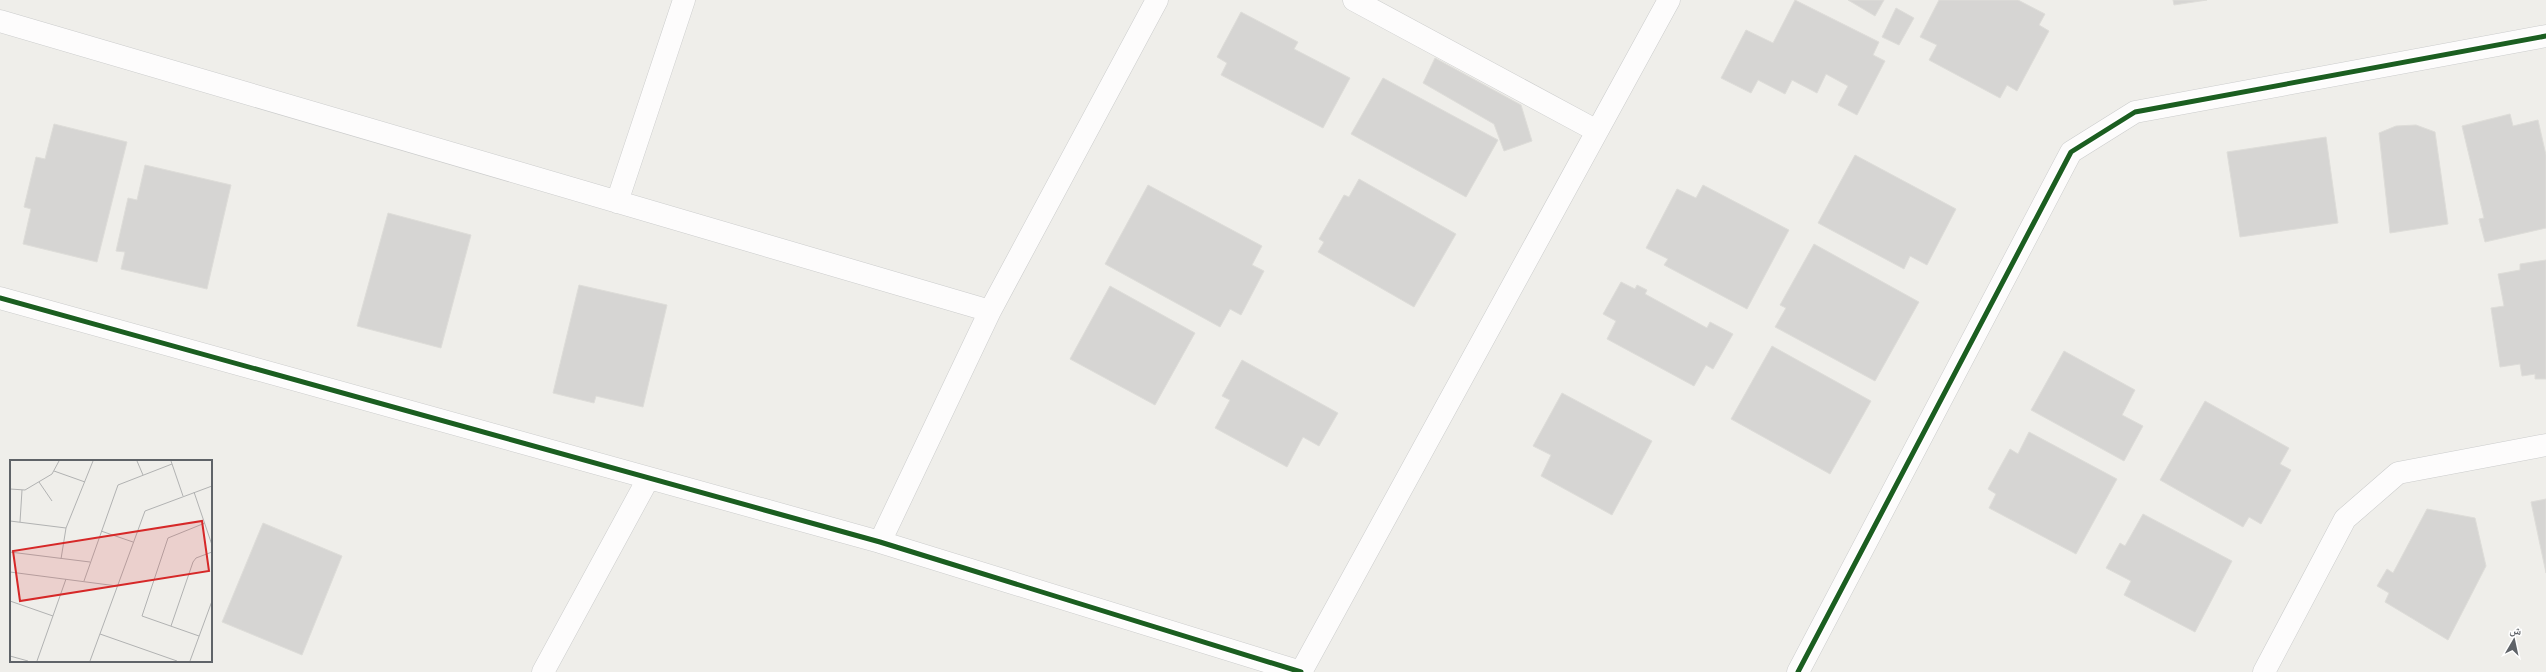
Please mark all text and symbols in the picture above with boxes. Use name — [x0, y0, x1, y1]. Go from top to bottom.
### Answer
inset map — [10, 460, 212, 662]
north arrow — [2494, 620, 2534, 660]
text: ش — [2509, 622, 2523, 639]

